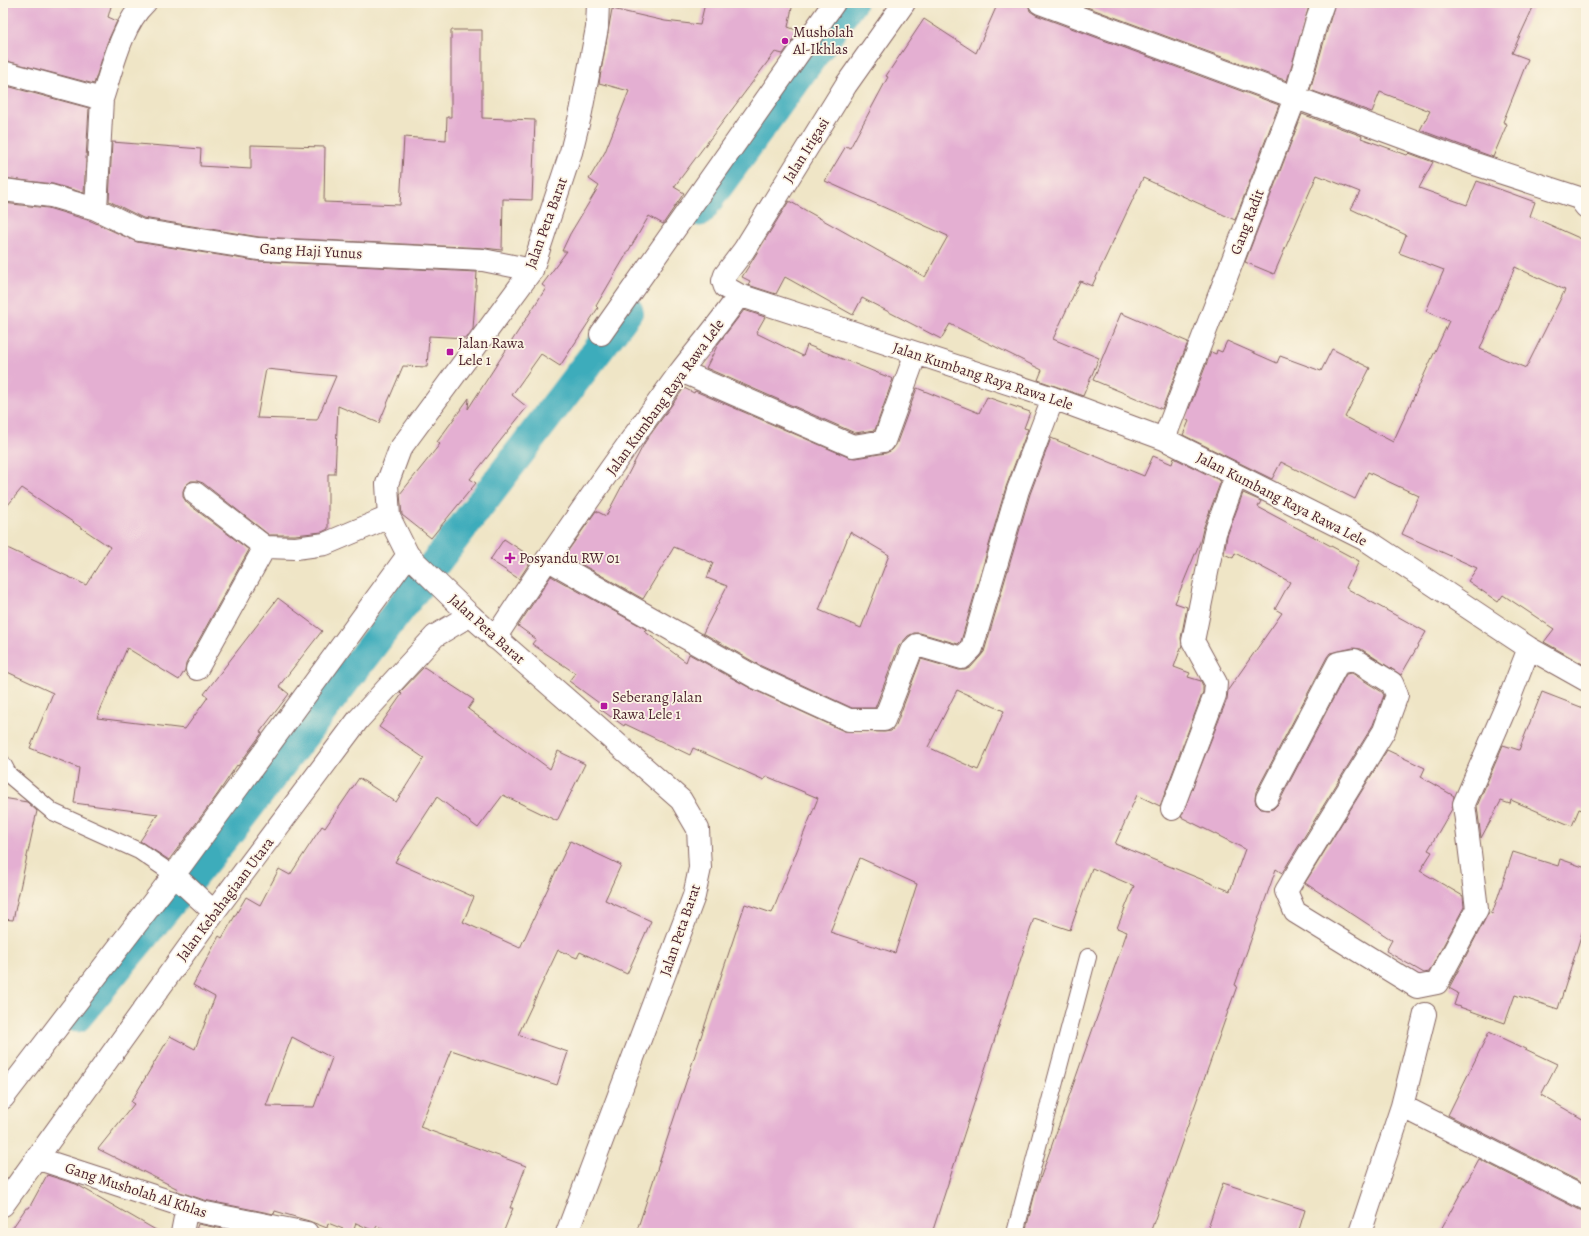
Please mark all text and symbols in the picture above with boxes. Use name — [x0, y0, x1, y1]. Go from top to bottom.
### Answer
place label: Musholah Al-Ikhlas — [792, 22, 854, 59]
marker: Musholah Al-Ikhlas — [780, 36, 790, 46]
street label: Jalan Irigasi — [778, 114, 834, 186]
street label: Jalan Peta Barat — [520, 174, 572, 272]
street label: Gang Radit — [1225, 186, 1269, 258]
street label: Gang Haji Yunus — [259, 238, 363, 264]
street label: Jalan Kumbang Raya Rawa Lele — [601, 315, 729, 479]
place label: Jalan Rawa Lele 1 — [458, 333, 524, 370]
street label: Jalan Kumbang Raya Rawa Lele — [890, 337, 1076, 415]
marker: Jalan Rawa Lele 1 — [445, 347, 455, 357]
street label: Jalan Kumbang Raya Rawa Lele — [1193, 447, 1371, 551]
place label: Posyandu RW 01 — [519, 548, 620, 568]
marker: Posyandu RW 01 — [504, 552, 516, 564]
street label: Jalan Peta Barat — [445, 589, 529, 669]
place label: Seberang Jalan Rawa Lele 1 — [612, 687, 702, 724]
marker: Seberang Jalan Rawa Lele 1 — [599, 701, 609, 711]
street label: Jalan Kebahagiaan Utara — [172, 833, 278, 965]
street label: Jalan Peta Barat — [655, 881, 705, 979]
street label: Gang Musholah Al Khlas — [62, 1158, 210, 1222]

